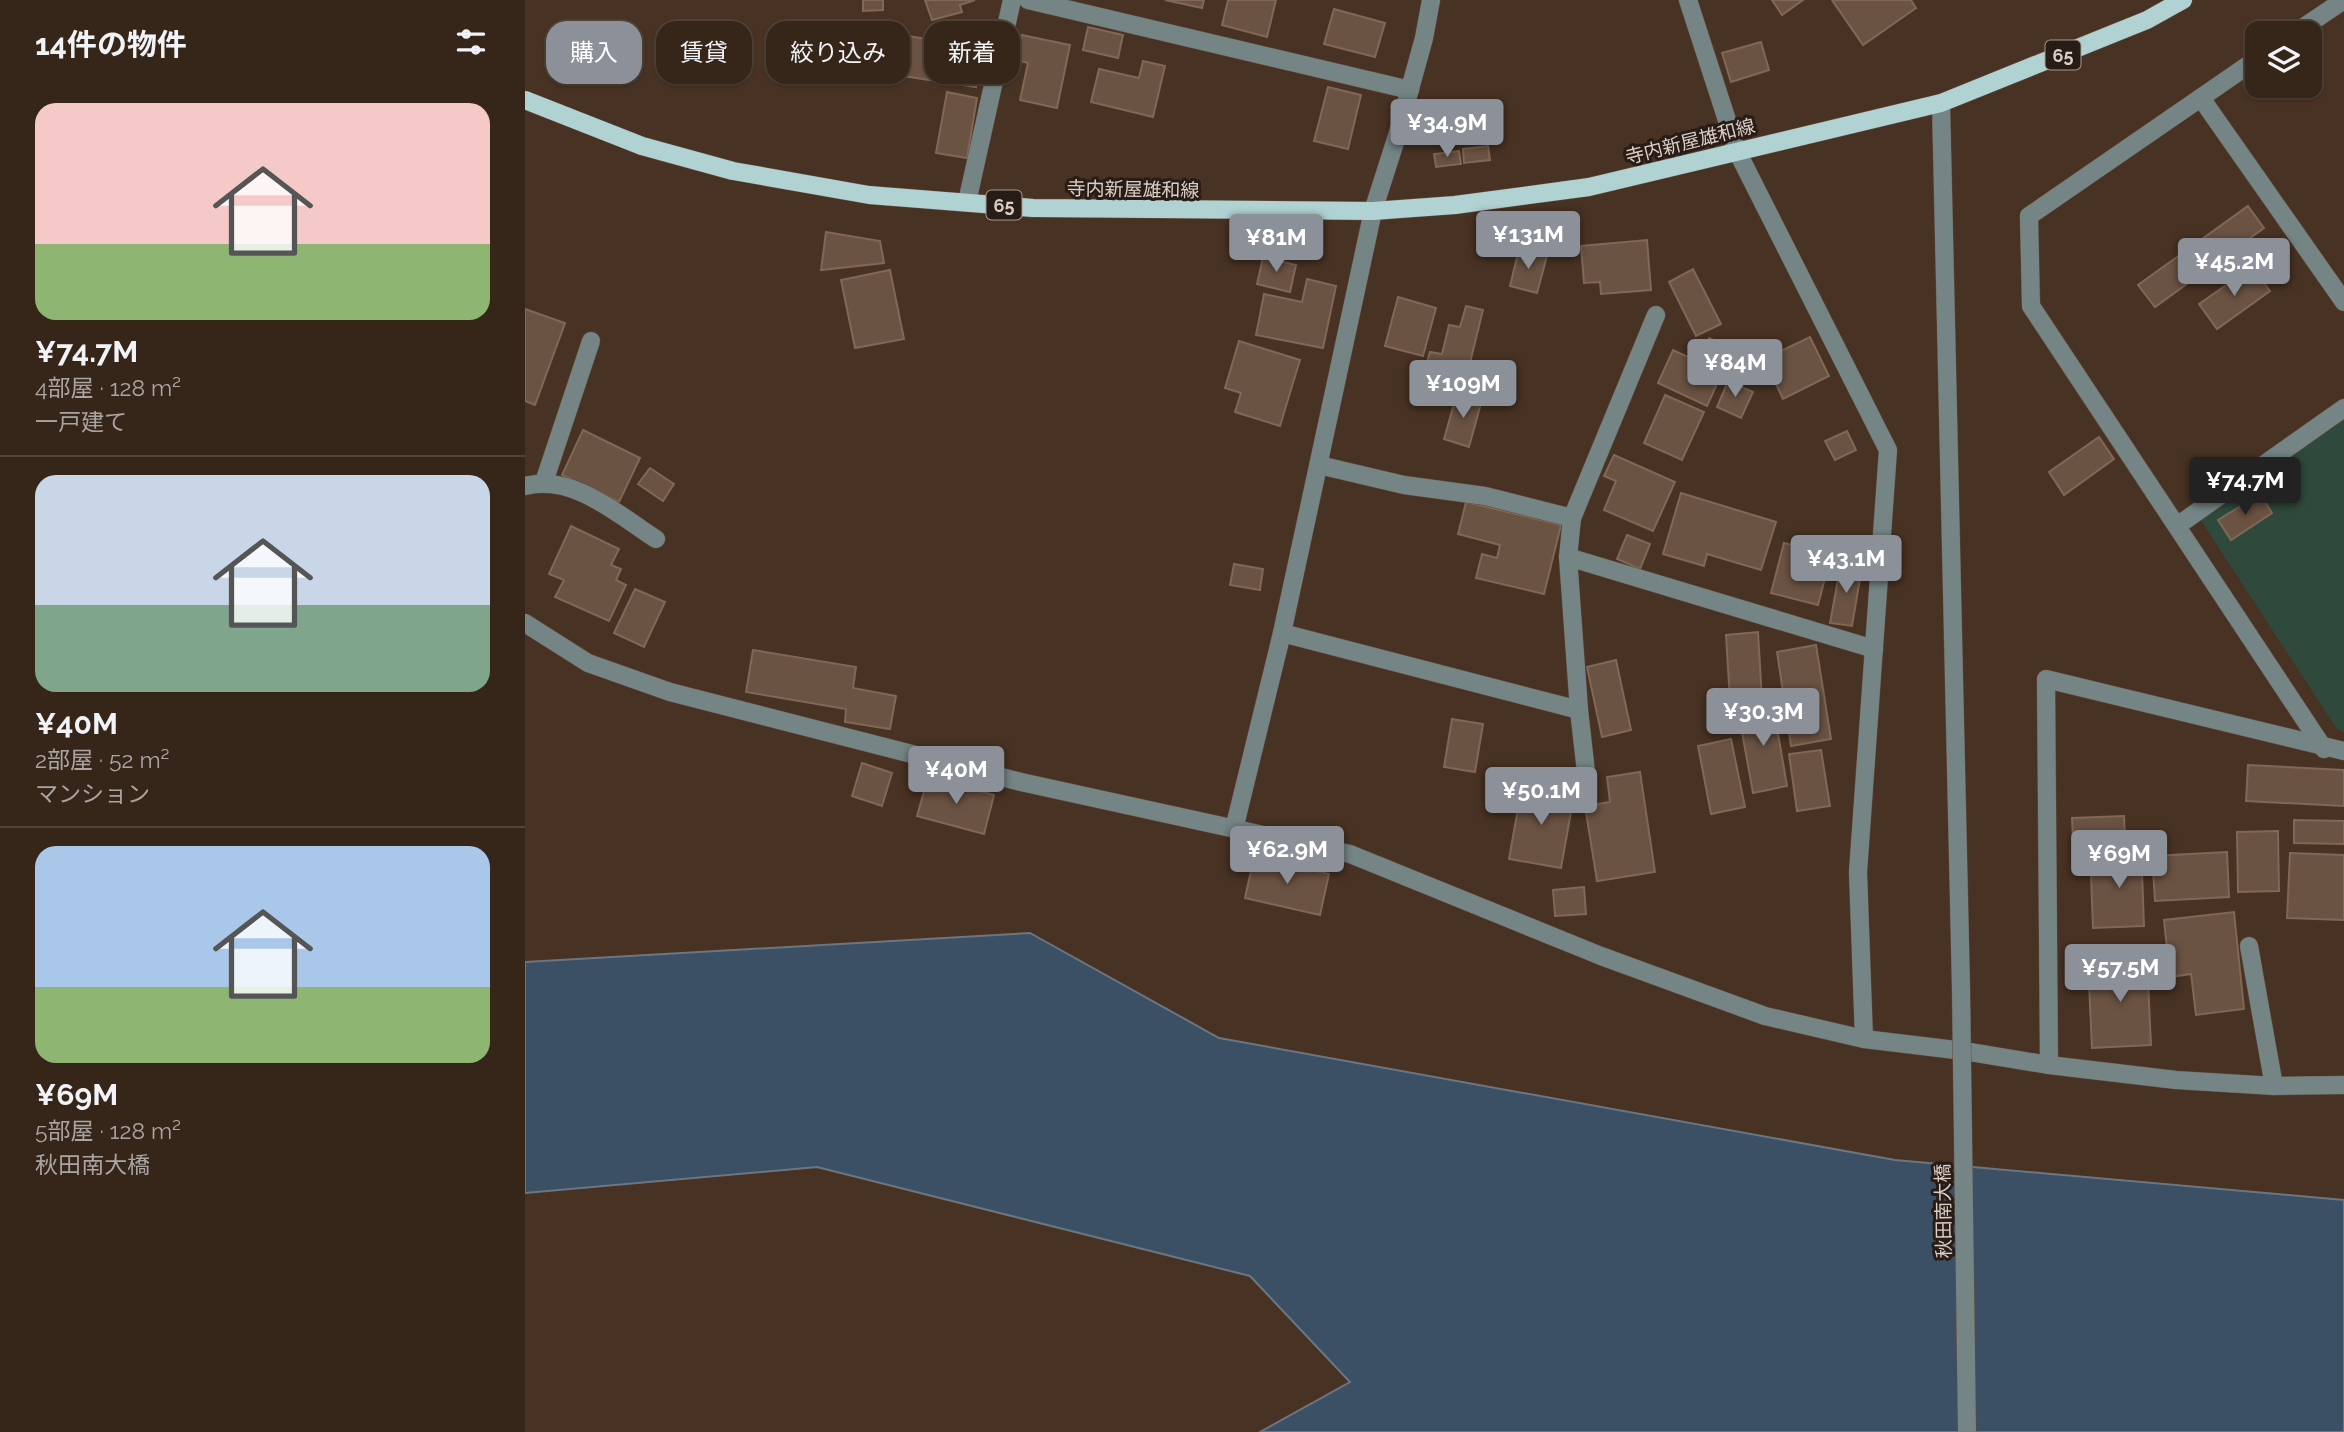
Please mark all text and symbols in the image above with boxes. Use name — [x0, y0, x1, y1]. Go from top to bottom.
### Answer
chip: 購入 — [546, 21, 642, 84]
chip: 賃貸 — [656, 21, 752, 84]
chip: 絞り込み — [766, 21, 910, 84]
chip: 新着 — [924, 21, 1020, 84]
map controls — [2245, 21, 2322, 98]
button: layers — [2245, 21, 2322, 98]
icon: filters — [452, 23, 490, 61]
text: 14件の物件 — [35, 27, 187, 62]
road number: 65 — [2045, 40, 2081, 70]
pin: ¥34.9M — [1390, 100, 1504, 159]
text: ¥34.9M — [1407, 108, 1487, 135]
street label: 寺内新屋雄和線 — [1623, 114, 1757, 168]
icon: home — [200, 148, 326, 274]
street label: 寺内新屋雄和線 — [1066, 177, 1200, 201]
road number: 65 — [987, 190, 1021, 220]
pin: ¥131M — [1479, 212, 1577, 271]
pin: ¥81M — [1235, 215, 1317, 274]
text: ¥131M — [1492, 220, 1564, 247]
text: ¥81M — [1245, 223, 1307, 250]
pin: ¥45.2M — [2177, 238, 2291, 298]
text: ¥45.2M — [2194, 247, 2274, 274]
text: ¥74.7M — [35, 334, 138, 369]
pin: ¥84M — [1694, 340, 1776, 399]
text: ¥84M — [1703, 348, 1767, 375]
pin: ¥109M — [1414, 360, 1512, 420]
text: ¥109M — [1425, 369, 1501, 396]
text: 4部屋 · 128 m² — [35, 374, 181, 401]
text: 一戸建て — [35, 408, 127, 435]
pin: ¥74.7M — [2188, 458, 2302, 517]
text: ¥74.7M — [2205, 466, 2285, 493]
icon: home — [200, 520, 326, 646]
pin: ¥43.1M — [1789, 536, 1903, 595]
text: ¥43.1M — [1807, 544, 1885, 571]
pin: ¥30.3M — [1706, 688, 1820, 748]
text: ¥30.3M — [1722, 697, 1804, 724]
text: ¥40M — [35, 706, 118, 741]
text: 2部屋 · 52 m² — [35, 746, 170, 773]
pin: ¥40M — [915, 746, 997, 806]
text: ¥40M — [924, 755, 988, 782]
pin: ¥50.1M — [1484, 768, 1598, 827]
text: ¥50.1M — [1501, 776, 1581, 803]
text: マンション — [35, 780, 150, 807]
pin: ¥62.9M — [1230, 826, 1344, 886]
pin: ¥69M — [2078, 830, 2160, 890]
text: ¥62.9M — [1246, 835, 1328, 862]
text: ¥69M — [2087, 839, 2151, 866]
icon: home — [200, 891, 326, 1017]
pin: ¥57.5M — [2063, 944, 2177, 1004]
text: ¥57.5M — [2081, 953, 2159, 980]
text: ¥69M — [35, 1077, 118, 1112]
text: 5部屋 · 128 m² — [35, 1117, 181, 1144]
text: 秋田南大橋 — [35, 1151, 150, 1178]
street label: 秋田南大橋 — [1931, 1163, 1955, 1259]

